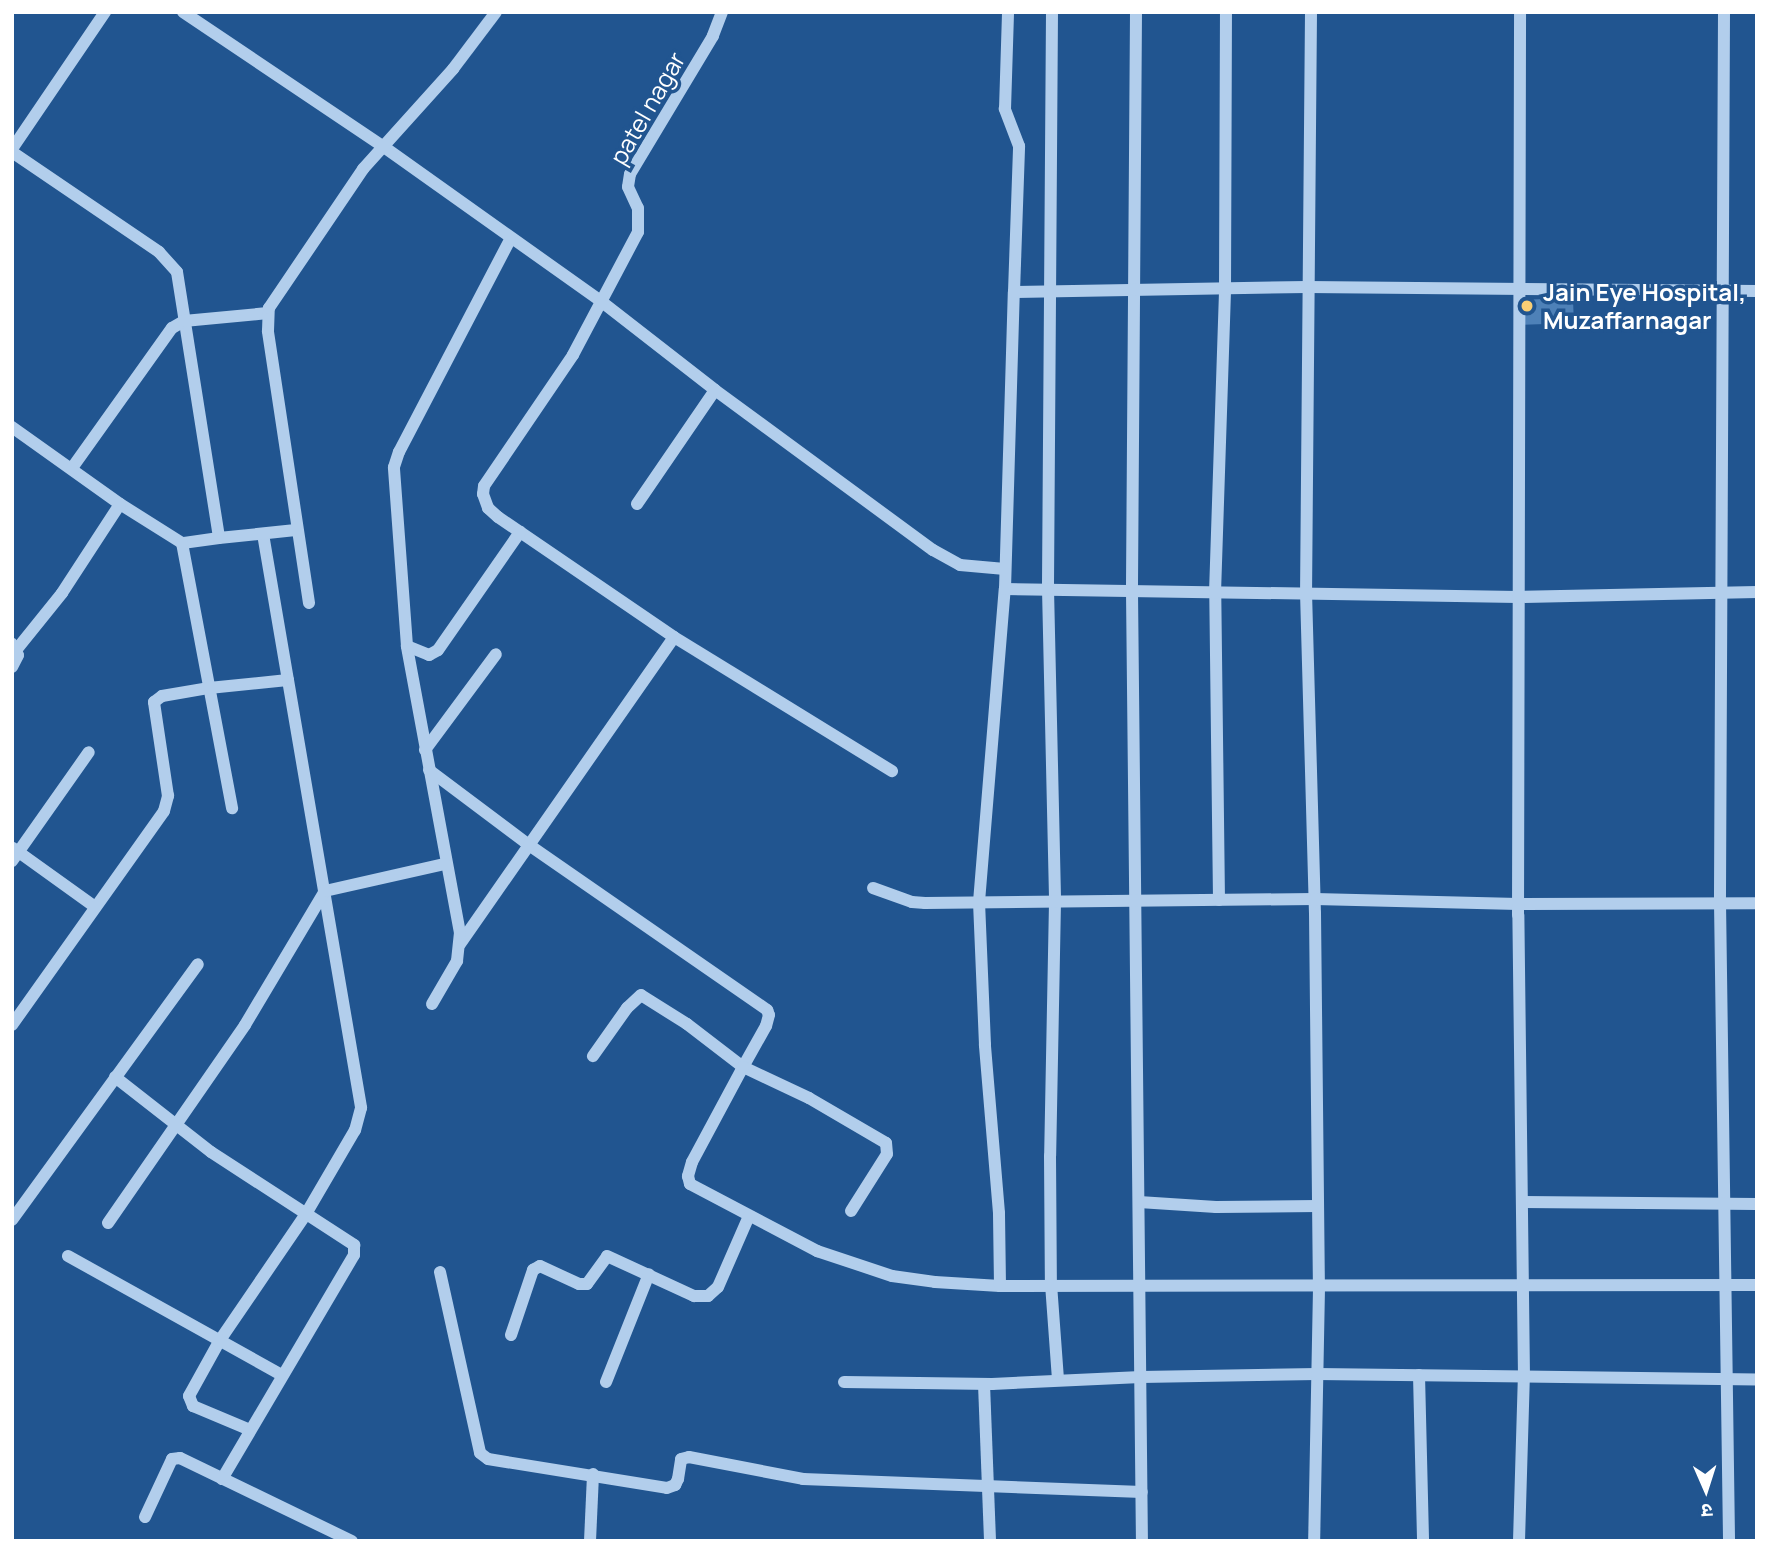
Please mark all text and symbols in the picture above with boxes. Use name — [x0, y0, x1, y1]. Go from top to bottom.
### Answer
street label: patel nagar — [603, 47, 691, 169]
place label: Jain Eye Hospital, Muzaffarnagar — [1543, 278, 1746, 334]
marker: Jain Eye Hospital, Muzaffarnagar — [1517, 296, 1537, 316]
north arrow — [1671, 1455, 1741, 1525]
text: उ — [1701, 1498, 1713, 1524]

